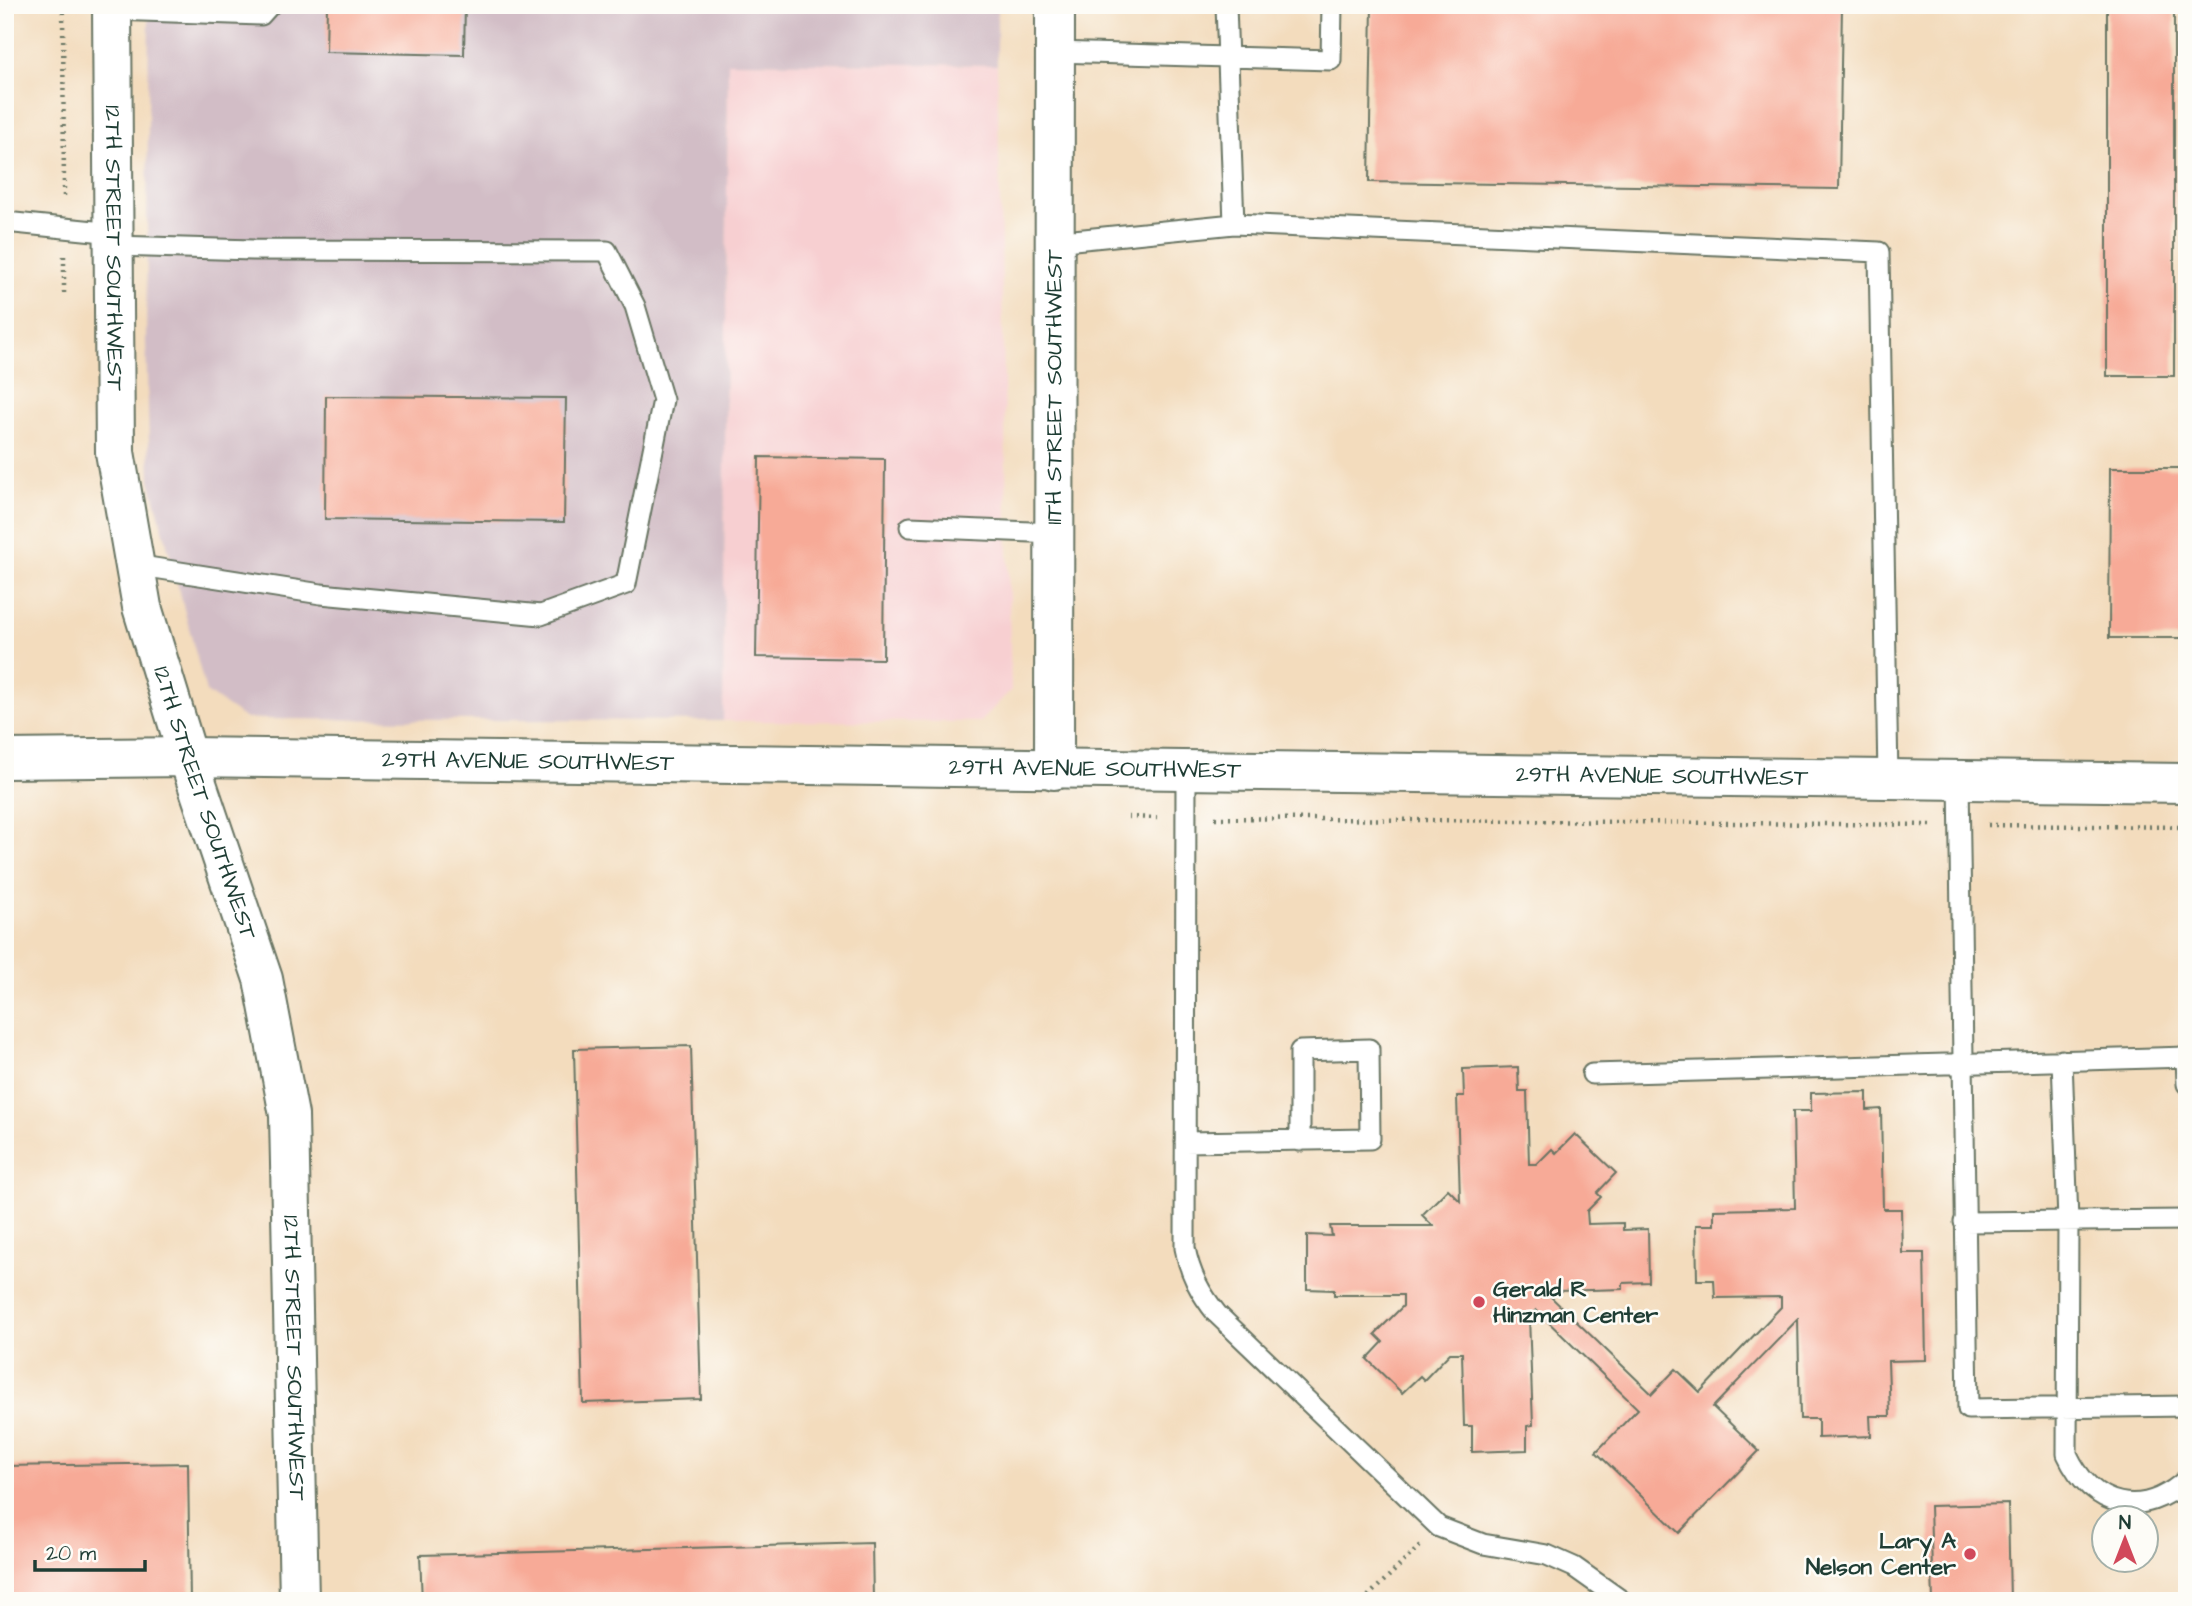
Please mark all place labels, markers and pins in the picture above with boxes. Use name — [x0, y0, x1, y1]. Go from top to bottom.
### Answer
place label: Gerald R Hinzman Center — [1493, 1273, 1659, 1331]
marker: Gerald R Hinzman Center — [1471, 1294, 1487, 1310]
place label: Lary A Nelson Center — [1806, 1525, 1956, 1583]
marker: Lary A Nelson Center — [1962, 1546, 1978, 1562]

